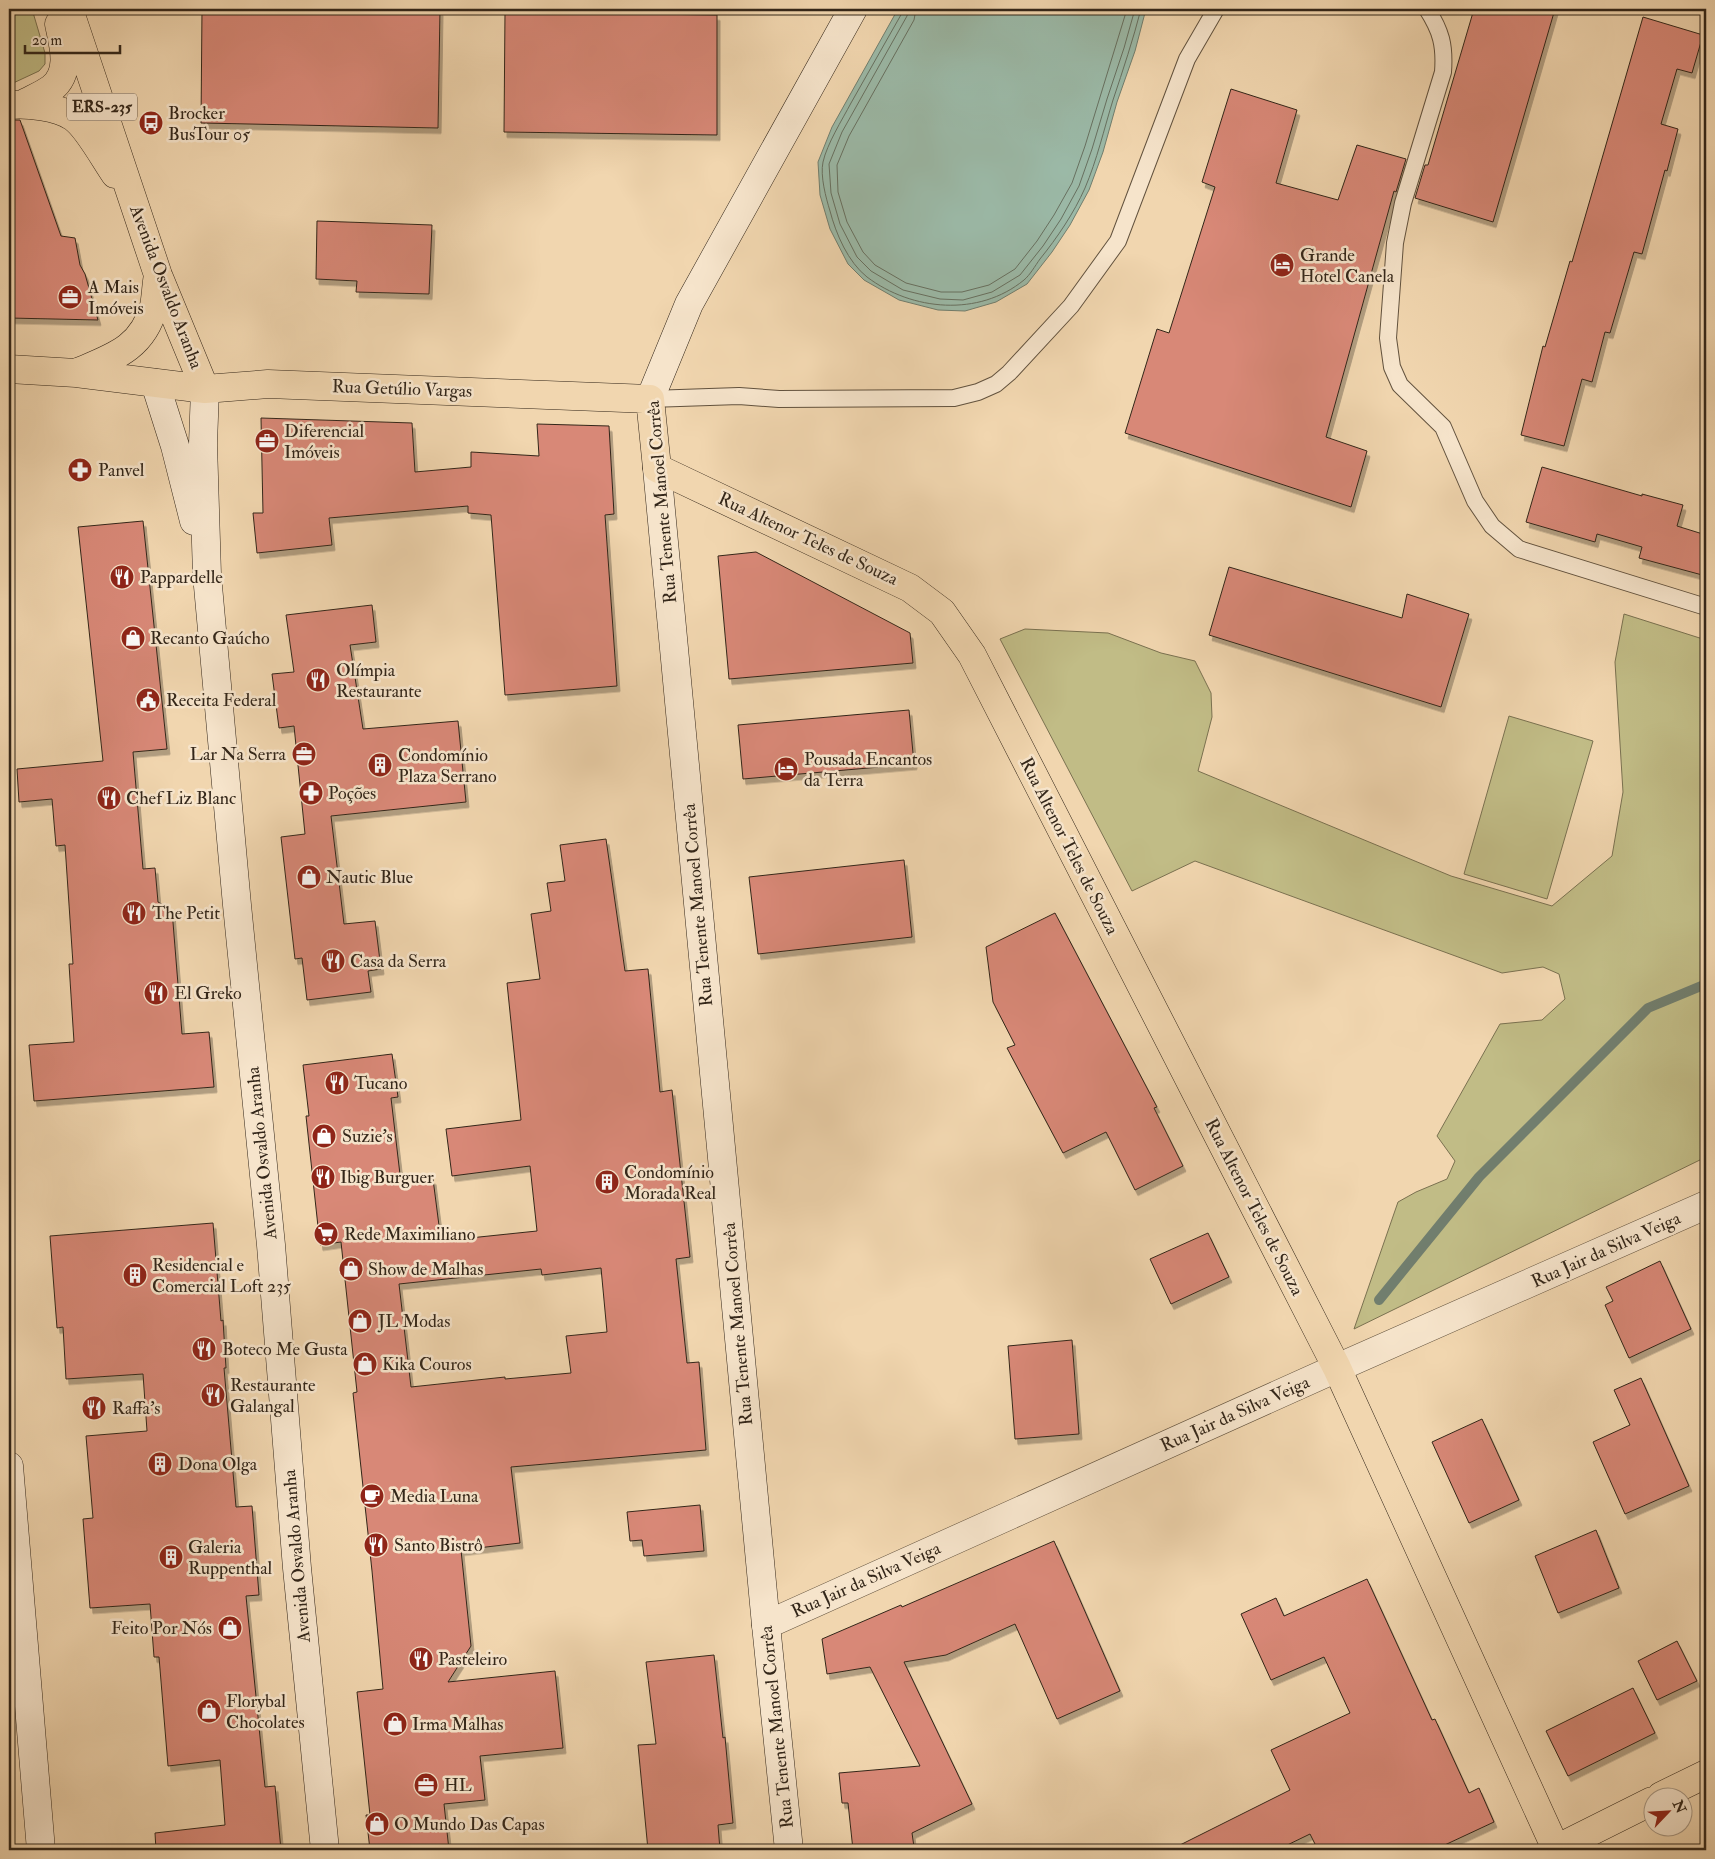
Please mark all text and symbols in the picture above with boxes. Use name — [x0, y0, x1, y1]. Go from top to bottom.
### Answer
scale bar — [25, 22, 120, 54]
text: 20 m — [32, 31, 62, 50]
road number: ERS-235 — [67, 94, 137, 120]
place label: Brocker BusTour 05 — [168, 102, 250, 146]
bus stop icon: Brocker BusTour 05 — [138, 110, 164, 136]
street label: Avenida Osvaldo Aranha — [124, 201, 208, 373]
place label: Grande Hotel Canela — [1300, 244, 1395, 288]
hotel icon: Grande Hotel Canela — [1269, 252, 1295, 278]
place label: A Mais Imóveis — [87, 276, 144, 320]
office icon: A Mais Imóveis — [57, 284, 83, 310]
street label: Rua Getúlio Vargas — [331, 375, 473, 403]
street label: Rua Tenente Manoel Corrêa — [642, 399, 682, 604]
place label: Diferencial Imóveis — [284, 420, 365, 464]
office icon: Diferencial Imóveis — [254, 428, 280, 454]
pharmacy icon: Panvel — [67, 457, 93, 483]
place label: Panvel — [98, 459, 145, 482]
street label: Rua Altenor Teles de Souza — [714, 487, 902, 591]
restaurant icon: Pappardelle — [109, 564, 135, 590]
place label: Pappardelle — [140, 566, 223, 589]
shop icon: Recanto Gaúcho — [120, 625, 146, 651]
place label: Recanto Gaúcho — [150, 627, 270, 650]
place label: Olímpia Restaurante — [336, 659, 422, 703]
restaurant icon: Olímpia Restaurante — [305, 667, 331, 693]
public building icon: Receita Federal — [135, 687, 161, 713]
place label: Receita Federal — [166, 689, 277, 712]
office icon: Lar Na Serra — [291, 741, 317, 767]
place label: Lar Na Serra — [190, 743, 287, 766]
place label: Condomínio Plaza Serrano — [398, 744, 497, 788]
place label: Pousada Encantos da Terra — [804, 748, 932, 792]
building icon: Condomínio Plaza Serrano — [367, 752, 393, 778]
street label: Rua Altenor Teles de Souza — [1014, 754, 1124, 939]
hotel icon: Pousada Encantos da Terra — [773, 756, 799, 782]
pharmacy icon: Poções — [298, 780, 324, 806]
place label: Poções — [328, 782, 376, 805]
restaurant icon: Chef Liz Blanc — [96, 785, 122, 811]
place label: Chef Liz Blanc — [126, 787, 236, 810]
street label: Rua Tenente Manoel Corrêa — [678, 802, 718, 1007]
shop icon: Nautic Blue — [296, 864, 322, 890]
place label: Nautic Blue — [326, 866, 413, 889]
restaurant icon: The Petit — [121, 900, 147, 926]
place label: The Petit — [152, 902, 220, 925]
restaurant icon: Casa da Serra — [320, 948, 346, 974]
place label: Casa da Serra — [350, 950, 447, 973]
restaurant icon: El Greko — [143, 980, 169, 1006]
place label: El Greko — [174, 982, 242, 1005]
street label: Avenida Osvaldo Aranha — [241, 1065, 283, 1242]
restaurant icon: Tucano — [324, 1070, 350, 1096]
place label: Tucano — [354, 1072, 408, 1095]
street label: Rua Altenor Teles de Souza — [1199, 1115, 1309, 1300]
shop icon: Suzie's — [311, 1123, 337, 1149]
place label: Suzie's — [342, 1125, 393, 1148]
place label: Condomínio Morada Real — [624, 1161, 717, 1205]
restaurant icon: Ibig Burguer — [310, 1164, 336, 1190]
place label: Ibig Burguer — [340, 1166, 434, 1189]
building icon: Condomínio Morada Real — [594, 1169, 620, 1195]
street label: Rua Jair da Silva Veiga — [1528, 1207, 1685, 1293]
supermarket icon: Rede Maximiliano — [313, 1221, 339, 1247]
street label: Rua Tenente Manoel Corrêa — [718, 1221, 758, 1426]
place label: Rede Maximiliano — [344, 1223, 476, 1246]
place label: Residencial e Comercial Loft 235 — [152, 1254, 291, 1298]
shop icon: Show de Malhas — [338, 1256, 364, 1282]
place label: Show de Malhas — [368, 1258, 483, 1281]
building icon: Residencial e Comercial Loft 235 — [122, 1262, 148, 1288]
shop icon: JL Modas — [347, 1308, 373, 1334]
place label: JL Modas — [377, 1310, 450, 1333]
restaurant icon: Boteco Me Gusta — [191, 1336, 217, 1362]
place label: Boteco Me Gusta — [222, 1338, 348, 1361]
shop icon: Kika Couros — [352, 1351, 378, 1377]
place label: Kika Couros — [382, 1353, 472, 1376]
street label: Rua Jair da Silva Veiga — [1157, 1371, 1314, 1457]
place label: Restaurante Galangal — [230, 1374, 316, 1418]
restaurant icon: Restaurante Galangal — [200, 1382, 226, 1408]
restaurant icon: Raffa's — [81, 1395, 107, 1421]
place label: Raffa's — [112, 1397, 160, 1420]
building icon: Dona Olga — [147, 1451, 173, 1477]
place label: Dona Olga — [178, 1453, 258, 1476]
street label: Avenida Osvaldo Aranha — [278, 1468, 316, 1644]
cafe icon: Media Luna — [359, 1483, 385, 1509]
place label: Media Luna — [390, 1485, 479, 1508]
restaurant icon: Santo Bistrô — [363, 1532, 389, 1558]
place label: Santo Bistrô — [394, 1534, 483, 1557]
place label: Galeria Ruppenthal — [188, 1536, 273, 1580]
street label: Rua Jair da Silva Veiga — [788, 1537, 945, 1623]
building icon: Galeria Ruppenthal — [158, 1544, 184, 1570]
shop icon: Feito Por Nós — [217, 1615, 243, 1641]
place label: Feito Por Nós — [111, 1617, 212, 1640]
street label: Rua Tenente Manoel Corrêa — [755, 1624, 799, 1829]
restaurant icon: Pasteleiro — [408, 1646, 434, 1672]
place label: Pasteleiro — [438, 1648, 508, 1671]
place label: Florybal Chocolates — [226, 1690, 305, 1734]
shop icon: Florybal Chocolates — [196, 1698, 222, 1724]
shop icon: Irma Malhas — [382, 1711, 408, 1737]
place label: Irma Malhas — [412, 1713, 503, 1736]
office icon: HL — [413, 1772, 439, 1798]
place label: HL — [444, 1774, 472, 1797]
north arrow — [1642, 1786, 1692, 1836]
text: N — [1669, 1797, 1690, 1816]
shop icon: O Mundo Das Capas — [364, 1811, 390, 1837]
place label: O Mundo Das Capas — [394, 1813, 545, 1836]

